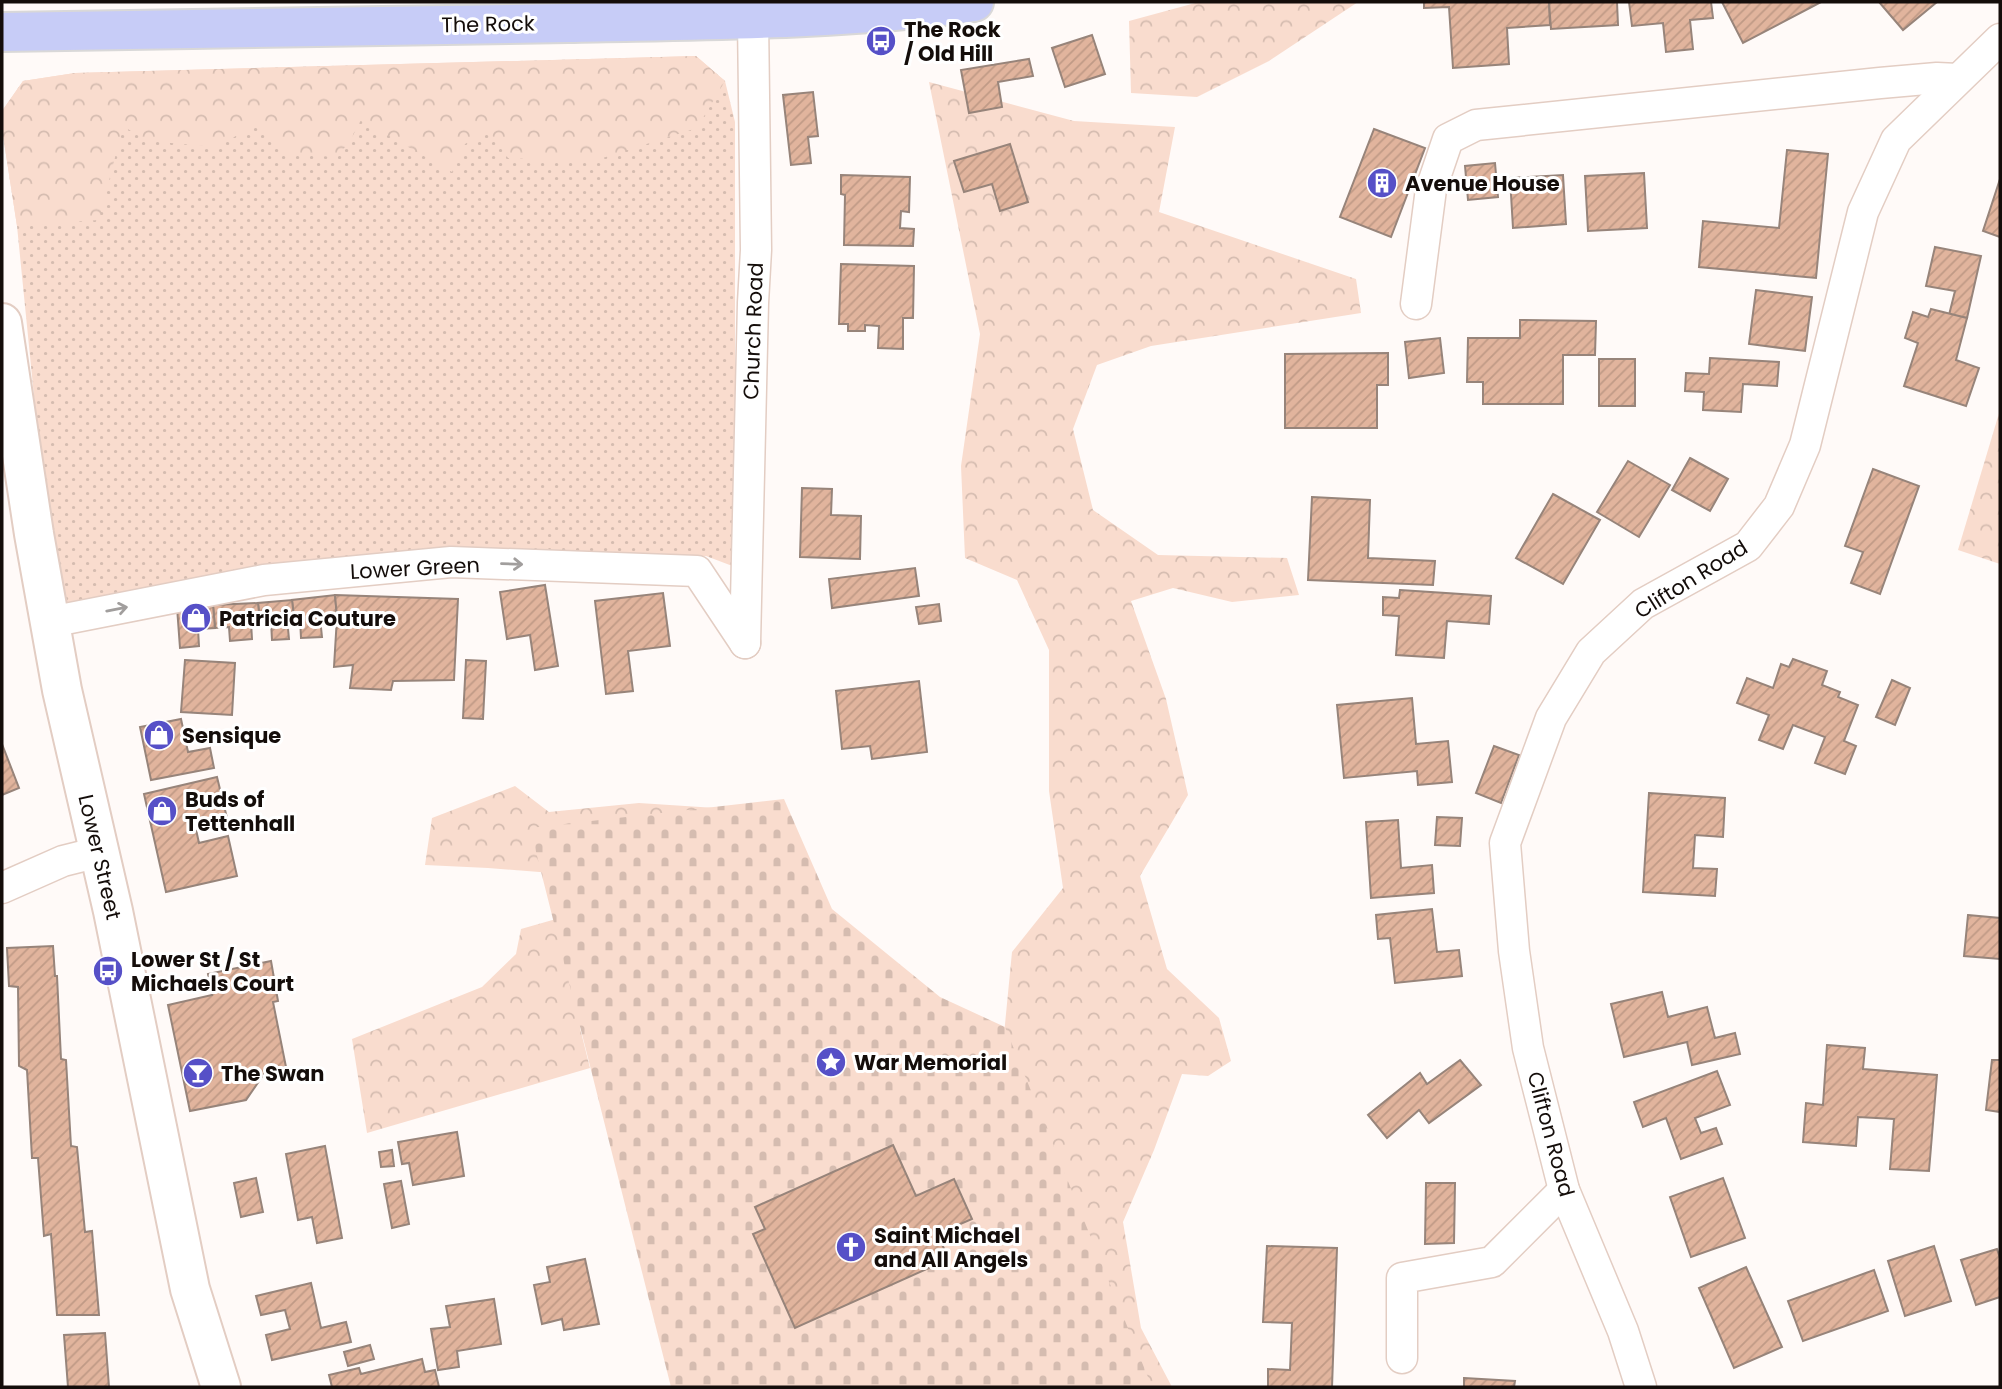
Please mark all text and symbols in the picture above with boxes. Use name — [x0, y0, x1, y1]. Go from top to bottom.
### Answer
street label: The Rock — [441, 9, 535, 39]
place label: The Rock / Old Hill — [904, 15, 1001, 68]
bus stop icon: The Rock / Old Hill — [864, 24, 898, 58]
building icon: Avenue House — [1365, 166, 1399, 200]
place label: Avenue House — [1405, 169, 1560, 198]
street label: Church Road — [736, 262, 770, 400]
street label: Clifton Road — [1629, 533, 1753, 625]
street label: Lower Green — [349, 550, 481, 586]
one-way arrow — [500, 558, 523, 571]
shop icon: Patricia Couture — [179, 601, 213, 635]
one-way arrow — [105, 602, 128, 615]
place label: Patricia Couture — [219, 604, 396, 633]
shop icon: Sensique — [142, 718, 176, 752]
place label: Sensique — [182, 721, 281, 750]
place label: Buds of Tettenhall — [185, 785, 295, 838]
street label: Lower Street — [72, 792, 128, 922]
shop icon: Buds of Tettenhall — [145, 794, 179, 828]
place label: Lower St / St Michaels Court — [131, 945, 294, 998]
bus stop icon: Lower St / St Michaels Court — [91, 954, 125, 988]
place icon: War Memorial — [814, 1045, 848, 1079]
place label: War Memorial — [854, 1048, 1007, 1077]
bar icon: The Swan — [181, 1056, 215, 1090]
place label: The Swan — [221, 1059, 324, 1088]
street label: Clifton Road — [1520, 1068, 1582, 1200]
place label: Saint Michael and All Angels — [874, 1221, 1028, 1274]
church icon: Saint Michael and All Angels — [834, 1230, 868, 1264]

